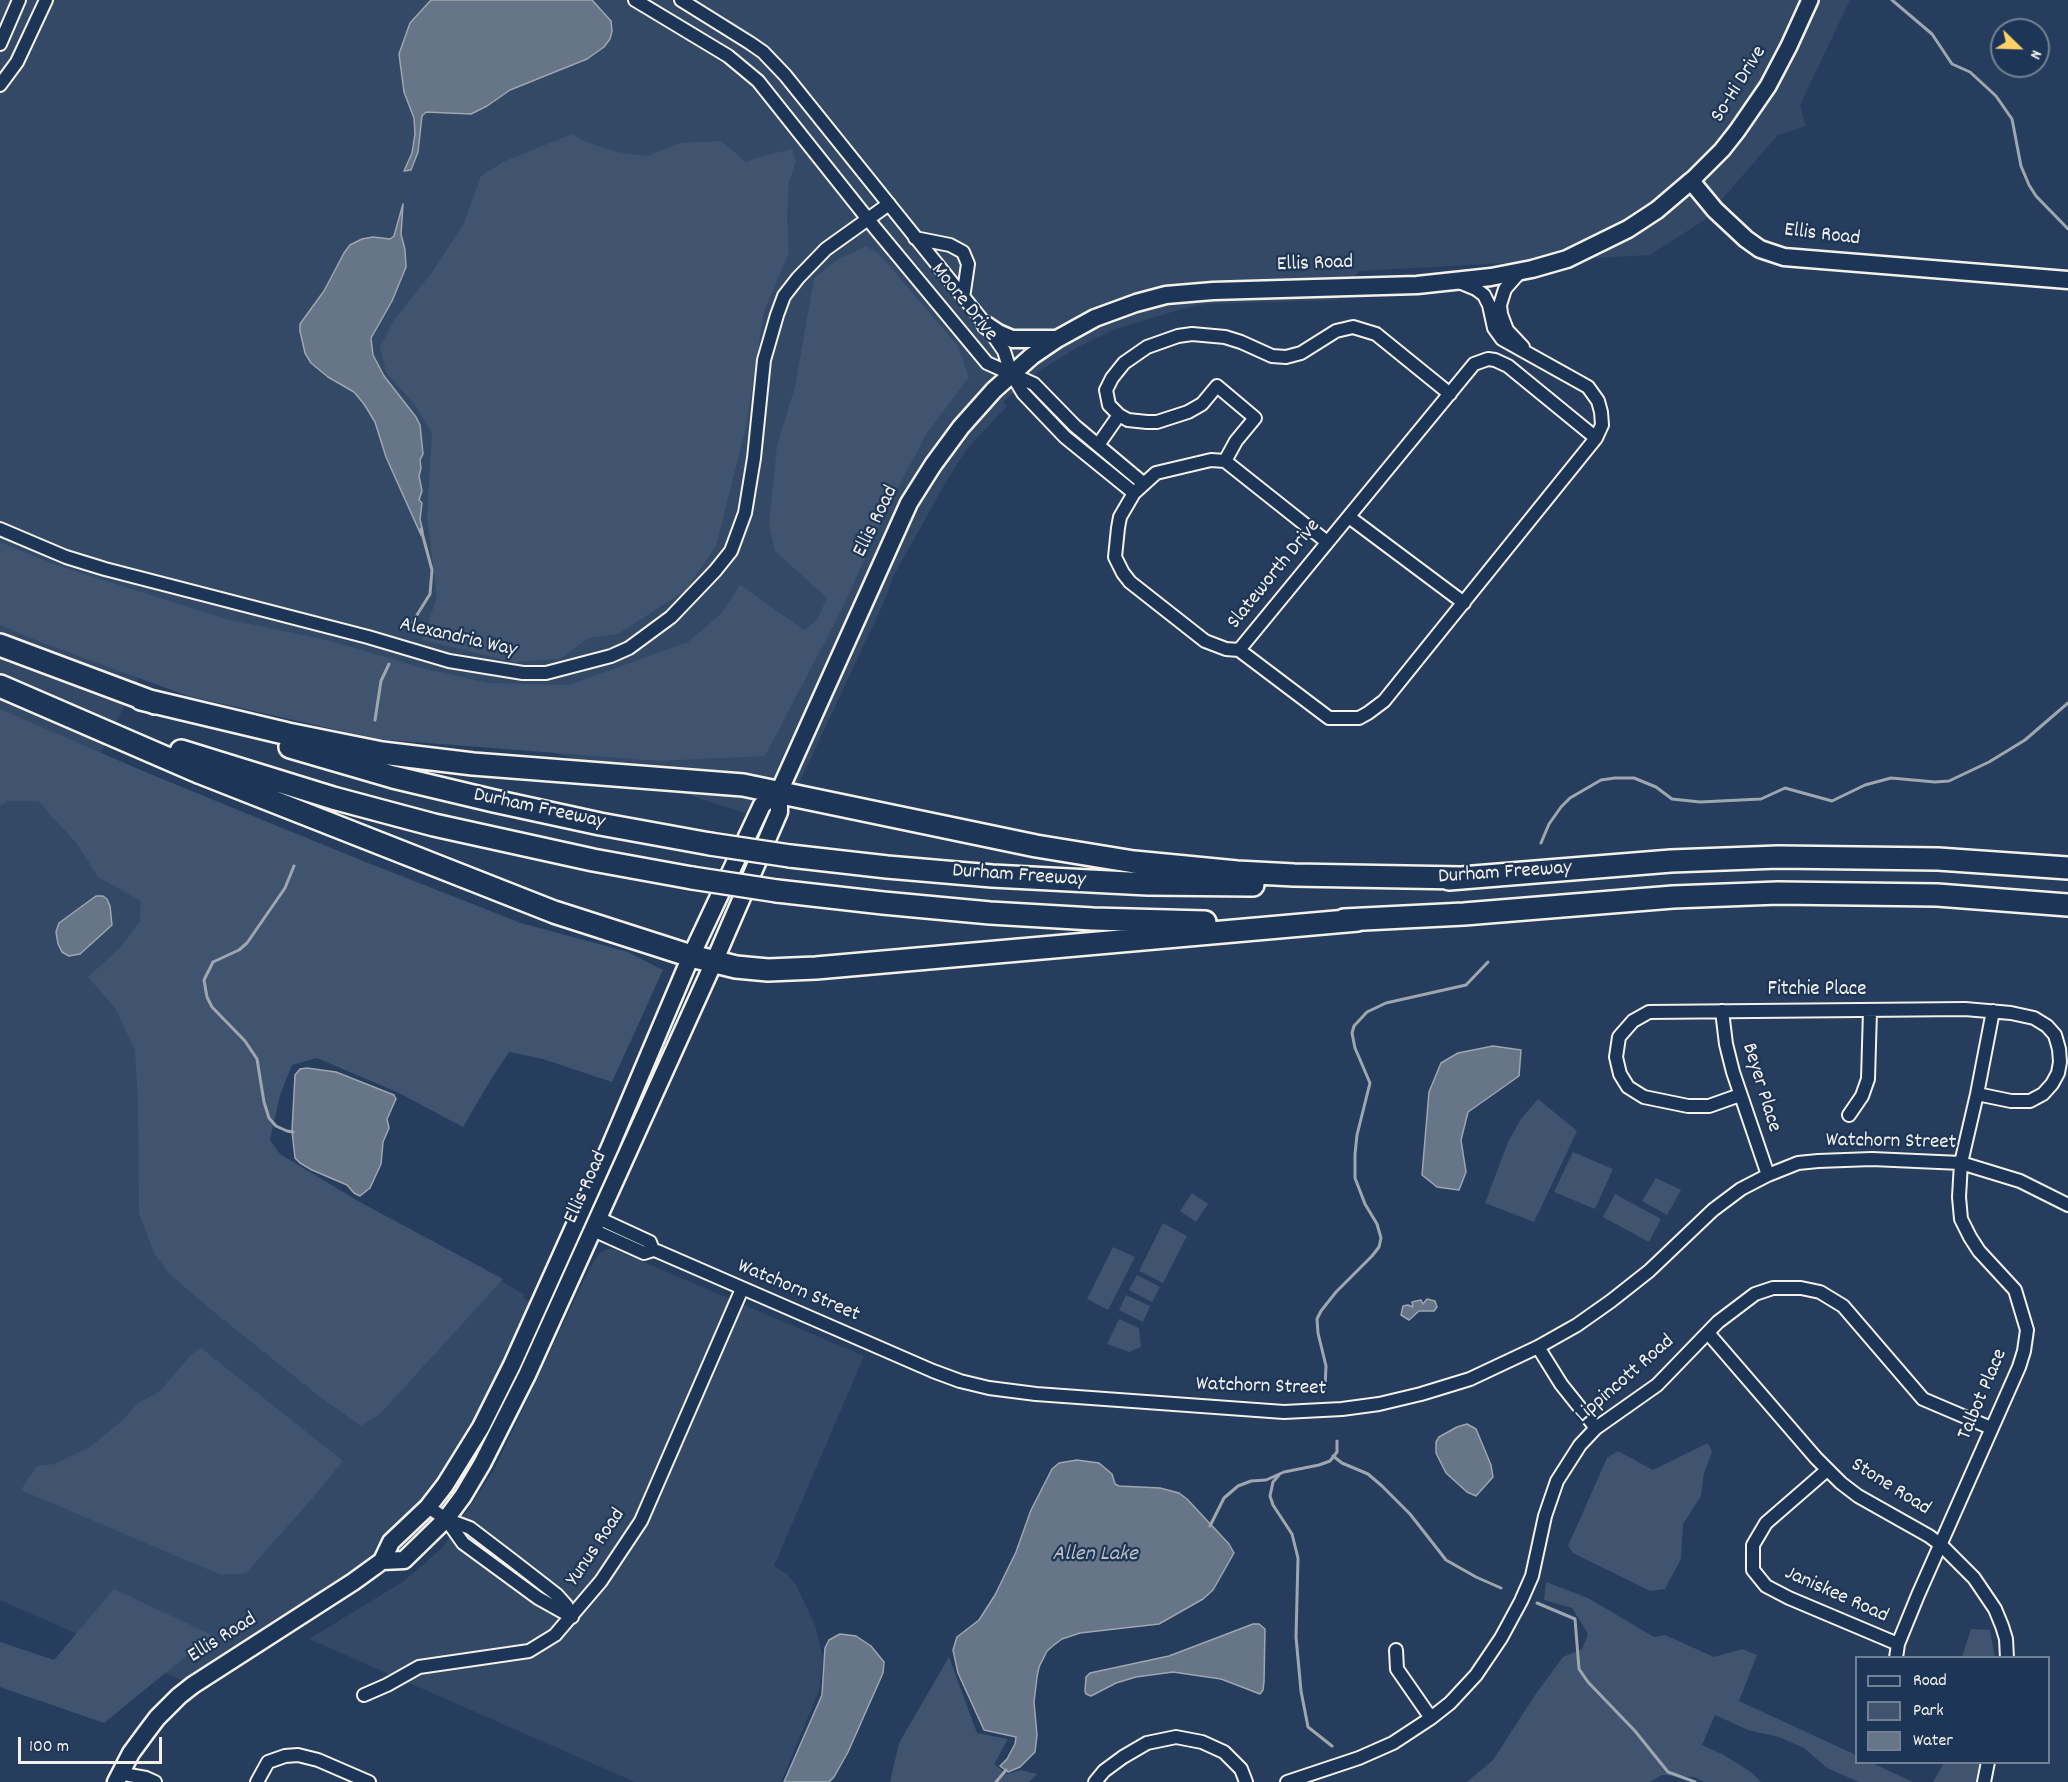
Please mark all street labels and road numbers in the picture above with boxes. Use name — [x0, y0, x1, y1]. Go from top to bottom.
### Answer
street label: So-Hi Drive — [1707, 42, 1773, 128]
street label: Ellis Road — [1783, 219, 1861, 253]
street label: Ellis Road — [1276, 251, 1354, 279]
street label: Moore Drive — [924, 259, 1002, 347]
street label: Ellis Road — [849, 482, 905, 562]
street label: Slateworth Drive — [1223, 515, 1327, 635]
street label: Alexandria Way — [397, 613, 519, 665]
street label: Durham Freeway — [471, 784, 607, 836]
street label: Durham Freeway — [1437, 857, 1573, 891]
street label: Durham Freeway — [951, 860, 1087, 894]
street label: Fitchie Place — [1768, 978, 1866, 1004]
street label: Beyer Place — [1735, 1041, 1785, 1135]
street label: Watchorn Street — [1826, 1129, 1956, 1157]
street label: Ellis Road — [560, 1148, 614, 1228]
street label: Watchorn Street — [733, 1255, 863, 1329]
street label: Lippincott Road — [1571, 1330, 1681, 1430]
street label: Talbot Place — [1954, 1346, 2014, 1444]
street label: Watchorn Street — [1195, 1373, 1327, 1403]
street label: Stone Road — [1845, 1454, 1935, 1522]
street label: Yunus Road — [562, 1504, 632, 1592]
street label: Janiskee Road — [1780, 1562, 1892, 1630]
street label: Ellis Road — [184, 1608, 262, 1670]

